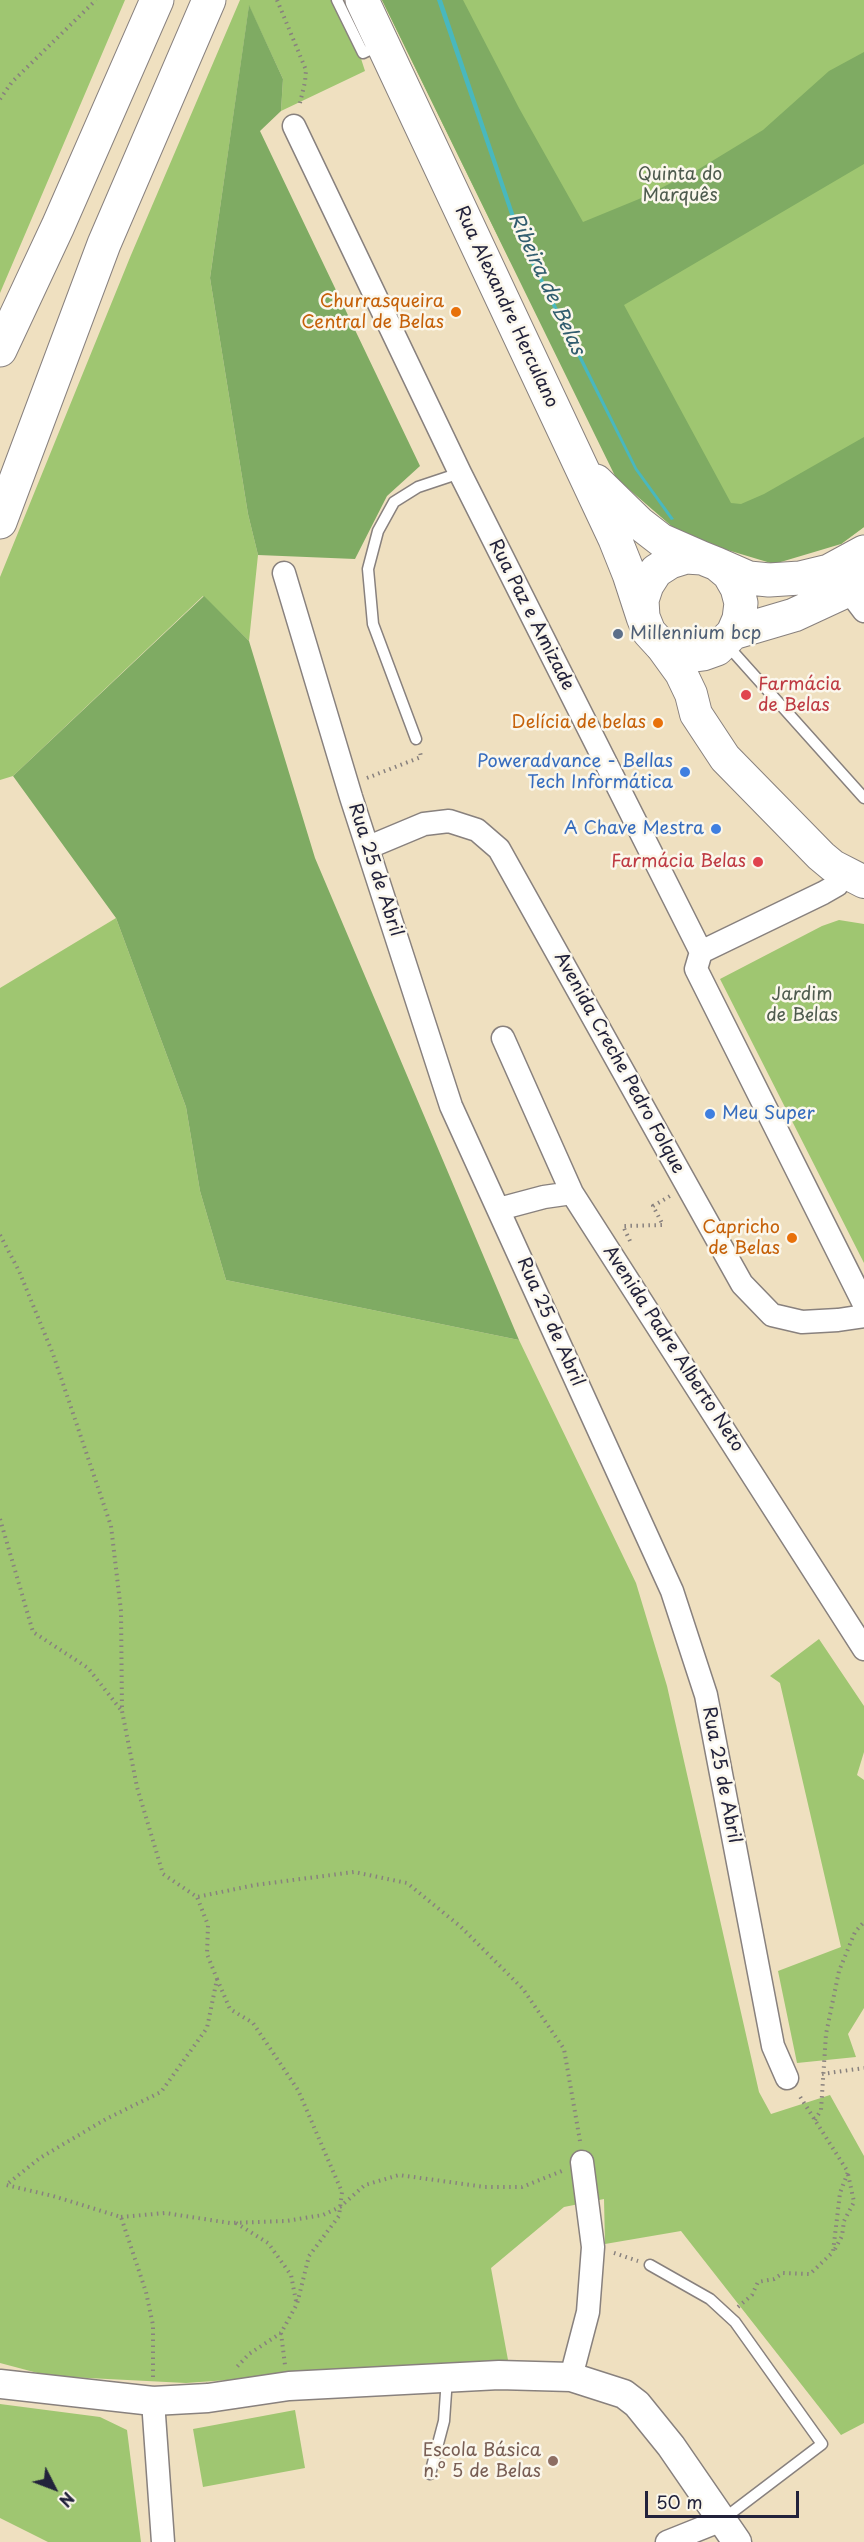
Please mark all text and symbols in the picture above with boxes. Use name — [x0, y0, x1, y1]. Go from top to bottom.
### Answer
park label: Quinta do Marquês — [638, 164, 722, 207]
street label: Rua Alexandre Herculano — [450, 203, 562, 411]
water label: Ribeira de Belas — [503, 209, 589, 359]
place label: Churrasqueira Central de Belas — [301, 291, 444, 334]
marker: Churrasqueira Central de Belas — [449, 305, 463, 319]
street label: Rua Paz e Amizade — [484, 536, 578, 694]
place label: Millennium bcp — [630, 623, 761, 645]
marker: Millennium bcp — [611, 627, 625, 641]
place label: Farmácia de Belas — [758, 674, 841, 716]
marker: Farmácia de Belas — [739, 688, 753, 702]
place label: Delícia de belas — [512, 712, 646, 734]
marker: Delícia de belas — [651, 716, 665, 730]
place label: Poweradvance - Bellas Tech Informática — [477, 751, 673, 794]
marker: Poweradvance - Bellas Tech Informática — [678, 765, 692, 779]
street label: Rua 25 de Abril — [343, 801, 407, 939]
place label: A Chave Mestra — [564, 818, 704, 840]
marker: A Chave Mestra — [709, 822, 723, 836]
place label: Farmácia Belas — [611, 851, 746, 873]
marker: Farmácia Belas — [751, 855, 765, 869]
street label: Avenida Creche Pedro Folque — [549, 949, 689, 1177]
park label: Jardim de Belas — [766, 984, 838, 1026]
place label: Meu Super — [722, 1103, 815, 1125]
marker: Meu Super — [703, 1107, 717, 1121]
place label: Capricho de Belas — [702, 1217, 780, 1260]
marker: Capricho de Belas — [785, 1231, 799, 1245]
street label: Avenida Padre Alberto Neto — [598, 1242, 748, 1456]
street label: Rua 25 de Abril — [512, 1254, 588, 1390]
street label: Rua 25 de Abril — [697, 1705, 745, 1845]
place label: Escola Básica n.º 5 de Belas — [423, 2440, 541, 2482]
marker: Escola Básica n.º 5 de Belas — [546, 2454, 560, 2468]
north arrow — [24, 2458, 84, 2518]
scale bar — [648, 2479, 802, 2517]
text: N — [54, 2487, 81, 2513]
text: 50 m — [656, 2488, 703, 2515]

